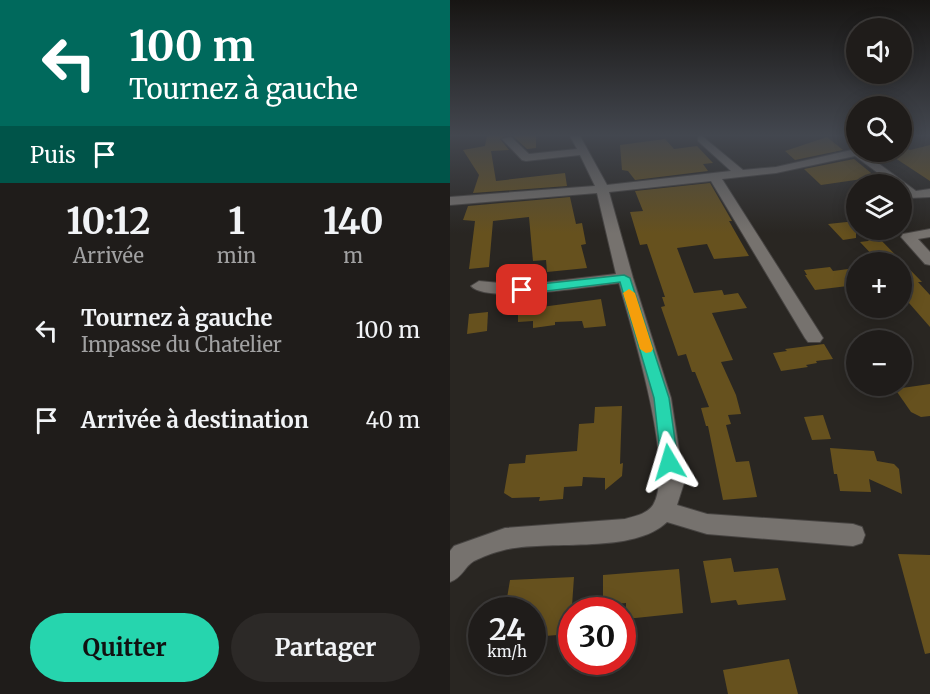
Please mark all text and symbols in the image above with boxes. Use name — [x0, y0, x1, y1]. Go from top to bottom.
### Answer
map controls — [846, 18, 912, 396]
button: sound — [846, 18, 912, 84]
text: 100 m — [129, 20, 255, 72]
icon: left — [30, 24, 108, 102]
text: Tournez à gauche — [129, 72, 358, 106]
button: search — [846, 96, 912, 162]
icon: arrive — [88, 138, 121, 171]
text: Puis — [30, 141, 76, 169]
button: layers — [846, 174, 912, 240]
text: 10:12 — [66, 199, 150, 244]
text: 1 — [228, 199, 245, 244]
text: 140 — [323, 199, 384, 244]
text: Arrivée — [73, 243, 144, 268]
text: min — [217, 243, 256, 268]
text: m — [343, 243, 363, 268]
button: + — [846, 252, 912, 318]
pin — [496, 264, 547, 315]
icon: arrive — [505, 273, 538, 306]
text: Tournez à gauche — [81, 304, 272, 332]
icon: left — [30, 314, 63, 347]
text: 100 m — [355, 316, 420, 344]
button: − — [846, 330, 912, 396]
text: Impasse du Chatelier — [81, 332, 282, 357]
icon: arrive — [30, 404, 63, 437]
text: Arrivée à destination — [81, 406, 309, 434]
text: 40 m — [365, 406, 420, 434]
position arrow — [637, 430, 701, 494]
speed limit sign: 30 — [558, 597, 636, 675]
text: 24 — [489, 610, 525, 648]
button: Quitter — [30, 613, 219, 682]
button: Partager — [231, 613, 420, 682]
text: km/h — [487, 642, 527, 661]

